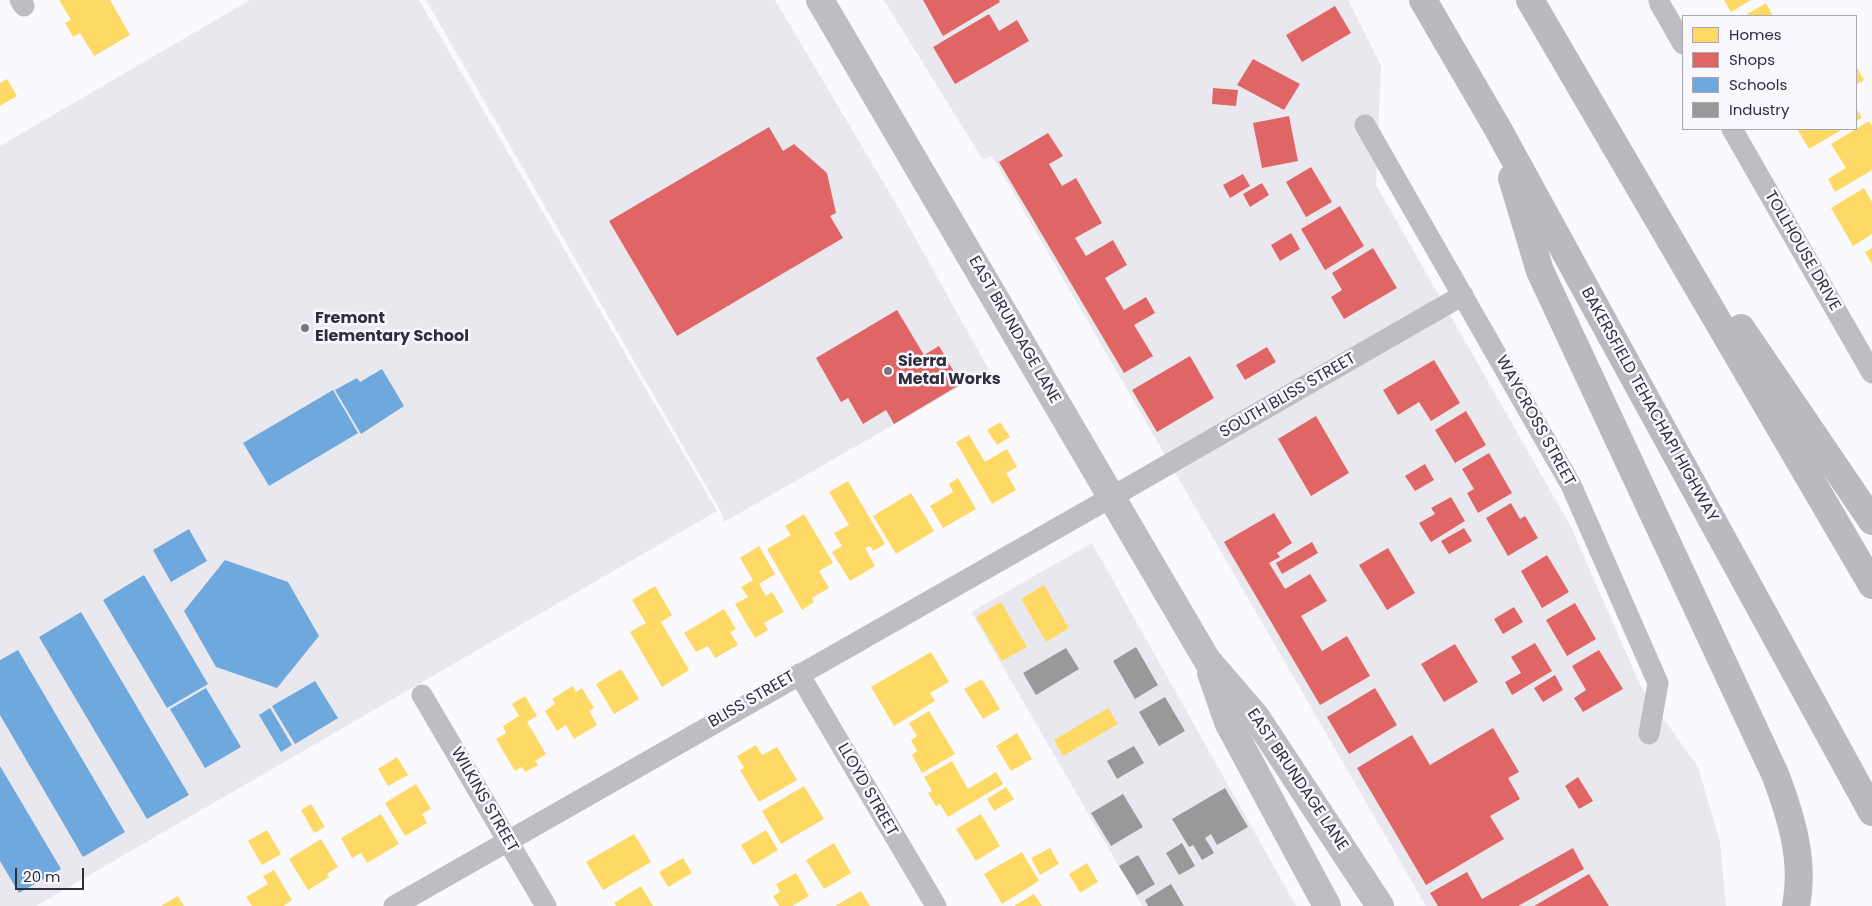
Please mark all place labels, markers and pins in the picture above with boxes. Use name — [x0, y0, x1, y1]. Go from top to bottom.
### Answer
place label: Fremont Elementary School — [315, 309, 469, 347]
marker: Fremont Elementary School — [299, 322, 311, 334]
place label: Sierra Metal Works — [898, 352, 1001, 390]
marker: Sierra Metal Works — [882, 365, 894, 377]

